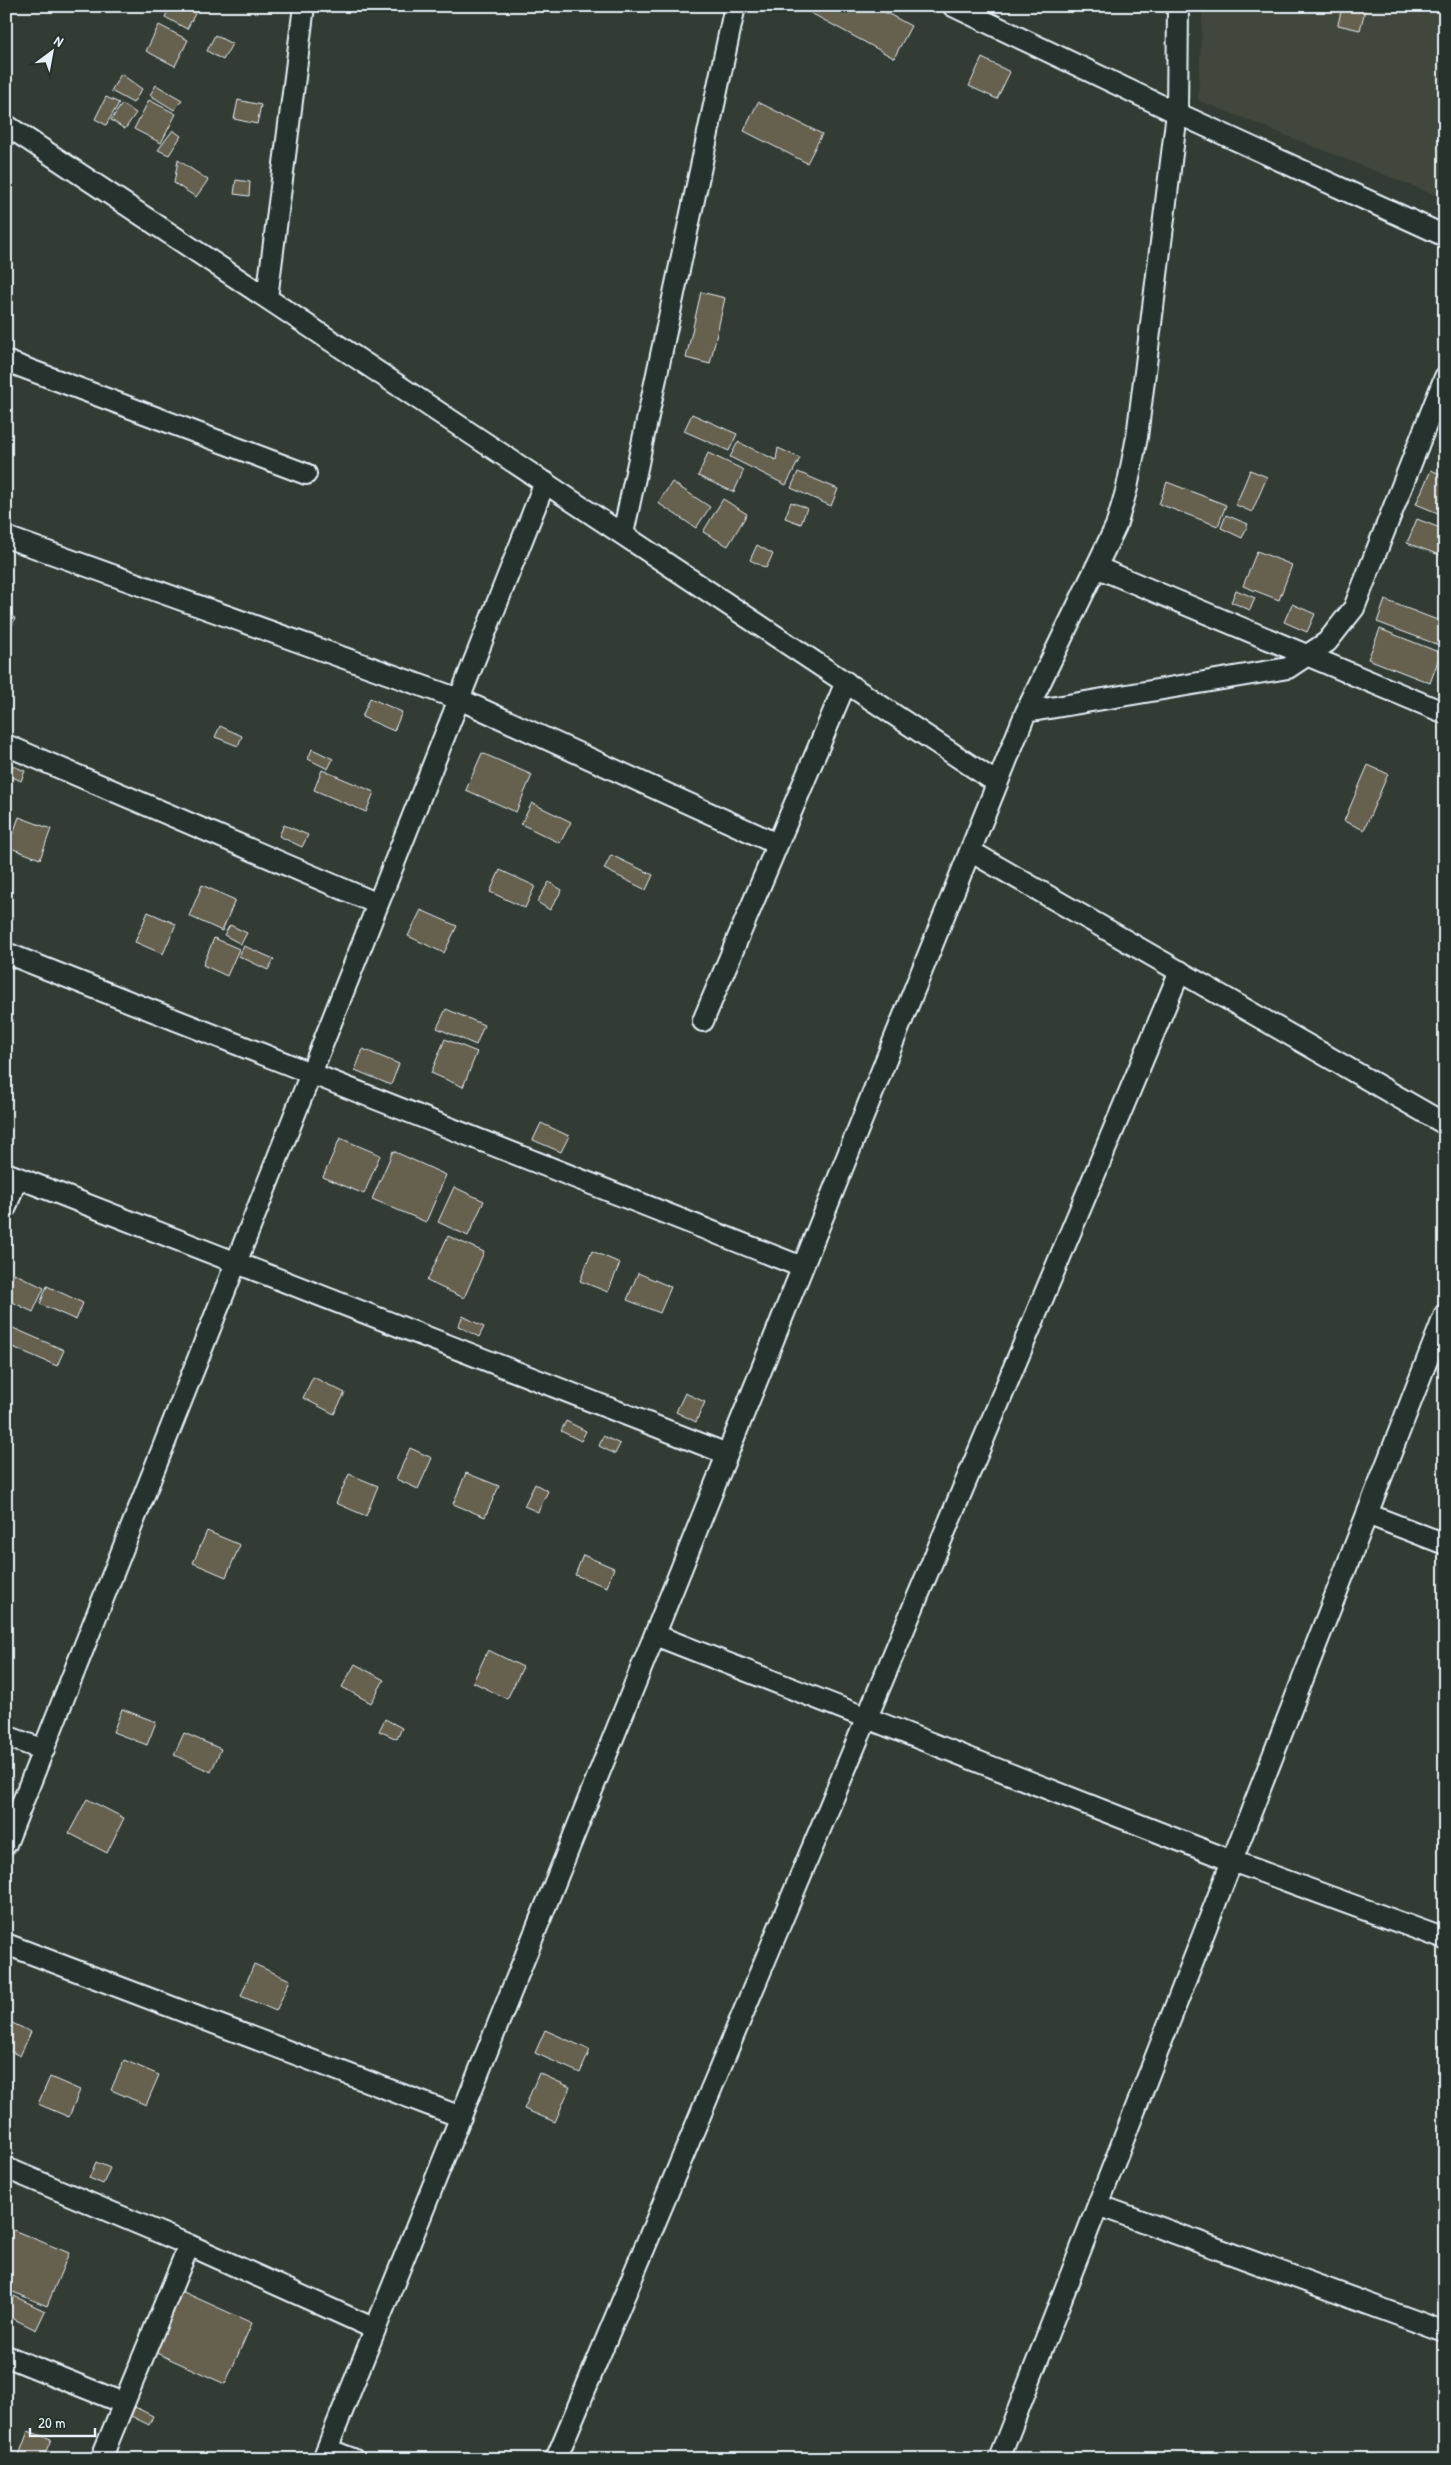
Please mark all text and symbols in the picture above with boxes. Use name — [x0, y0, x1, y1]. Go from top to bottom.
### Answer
north arrow — [28, 28, 78, 78]
text: N — [51, 31, 68, 51]
scale bar — [30, 2405, 95, 2437]
text: 20 m — [38, 2412, 65, 2433]

